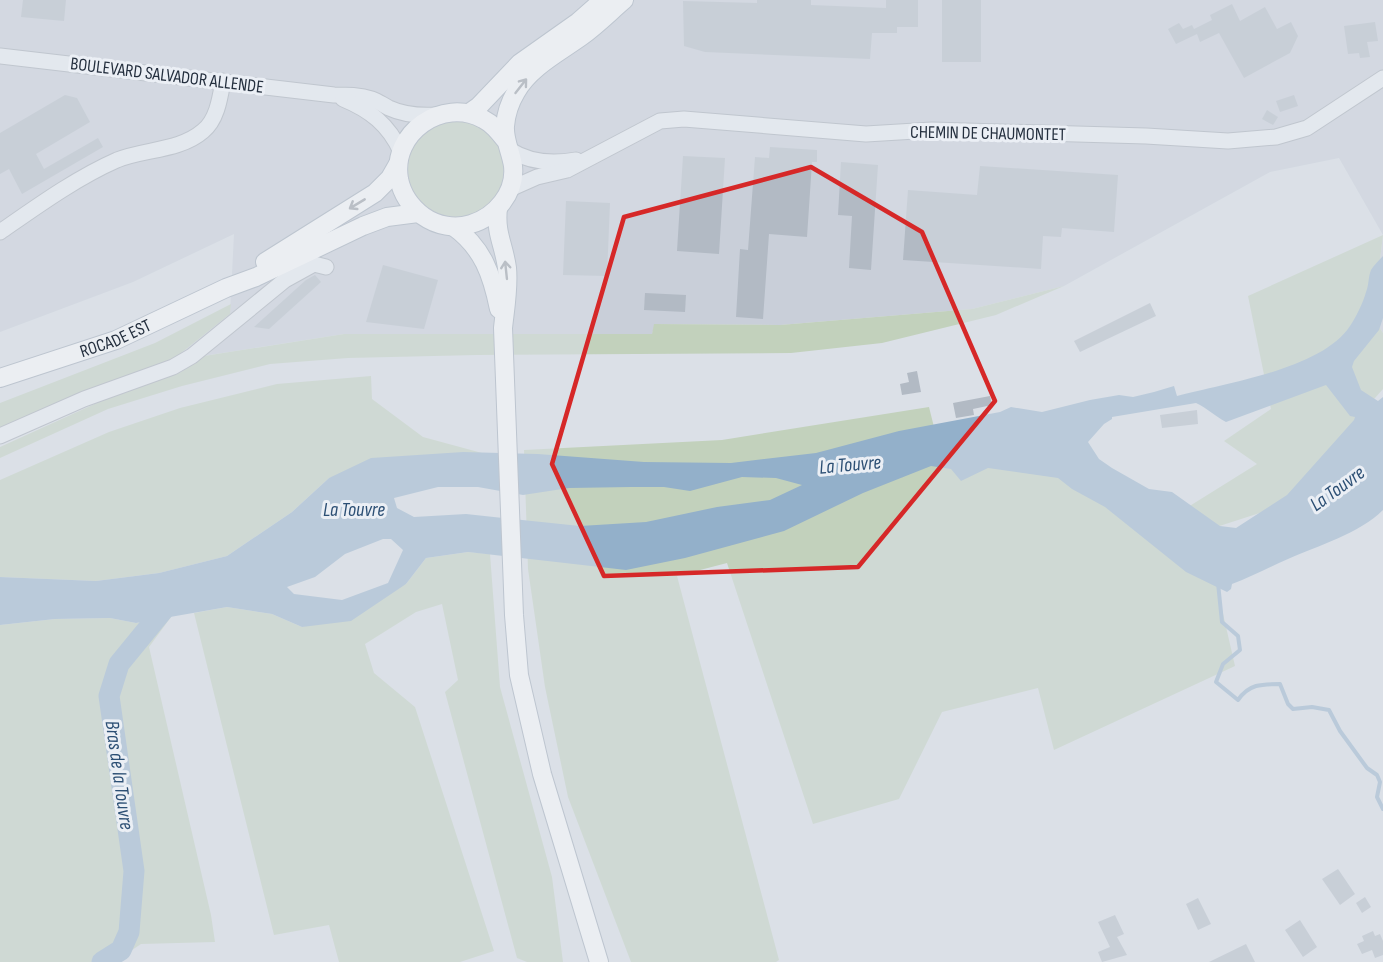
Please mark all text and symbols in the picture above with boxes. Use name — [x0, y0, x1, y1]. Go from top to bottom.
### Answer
street label: BOULEVARD SALVADOR ALLENDE — [69, 53, 265, 98]
one-way arrow — [515, 79, 528, 95]
street label: CHEMIN DE CHAUMONTET — [910, 122, 1066, 145]
one-way arrow — [349, 198, 366, 210]
one-way arrow — [500, 261, 511, 281]
street label: ROCADE EST — [77, 315, 155, 362]
water label: La Touvre — [818, 450, 882, 480]
water label: La Touvre — [1305, 461, 1370, 517]
water label: La Touvre — [323, 498, 385, 522]
water label: Bras de la Touvre — [99, 719, 139, 831]

